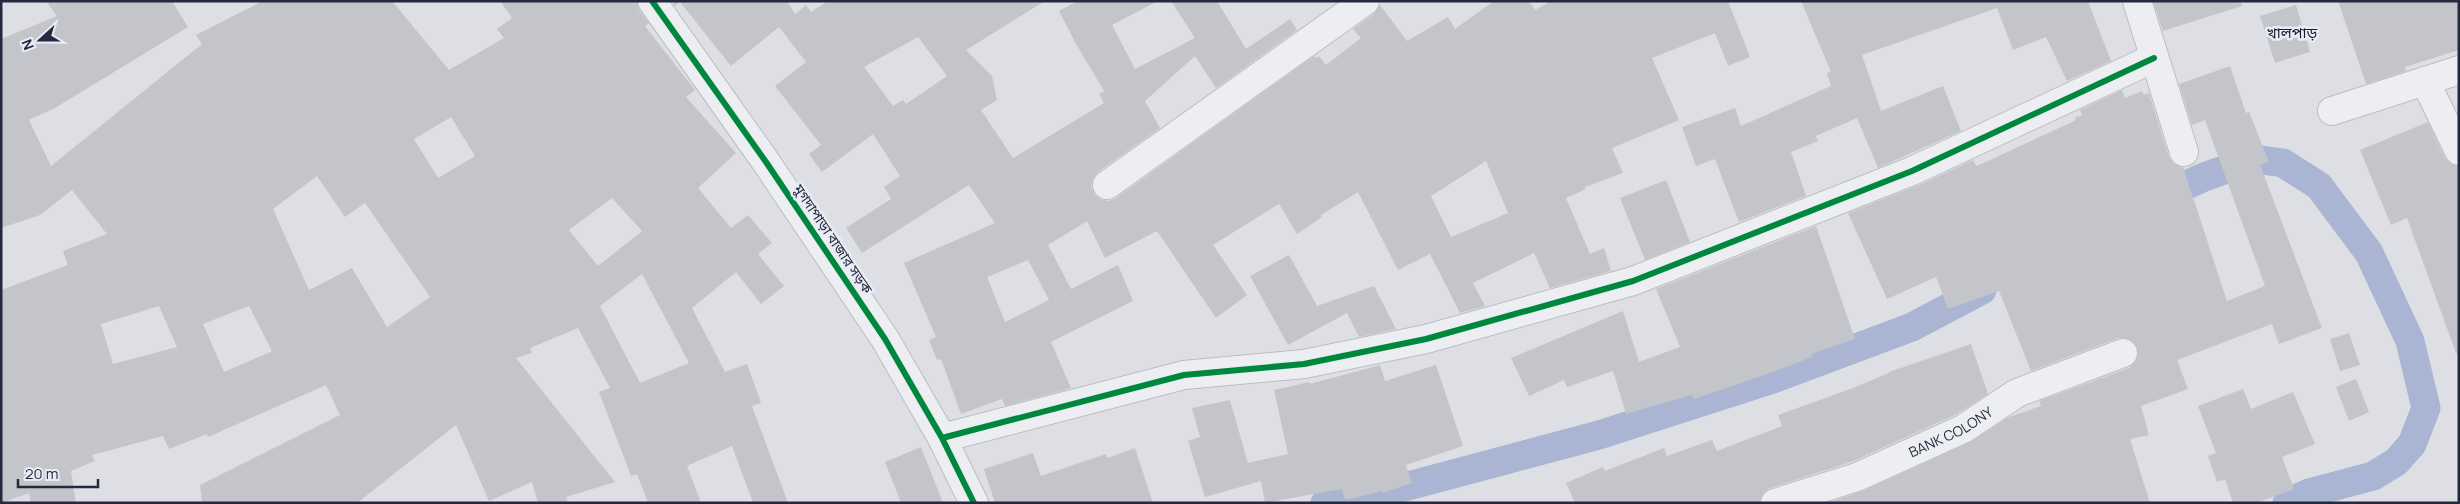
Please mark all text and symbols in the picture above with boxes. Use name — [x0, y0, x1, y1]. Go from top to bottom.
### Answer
north arrow — [15, 15, 65, 65]
district label: খালপাড় — [2267, 22, 2317, 43]
text: N — [17, 37, 38, 53]
street label: মুগদাপাড়া বাজার সড়ক — [789, 179, 878, 298]
street label: BANK COLONY — [1905, 402, 1996, 461]
scale bar — [18, 456, 98, 488]
text: 20 m — [25, 463, 58, 484]

